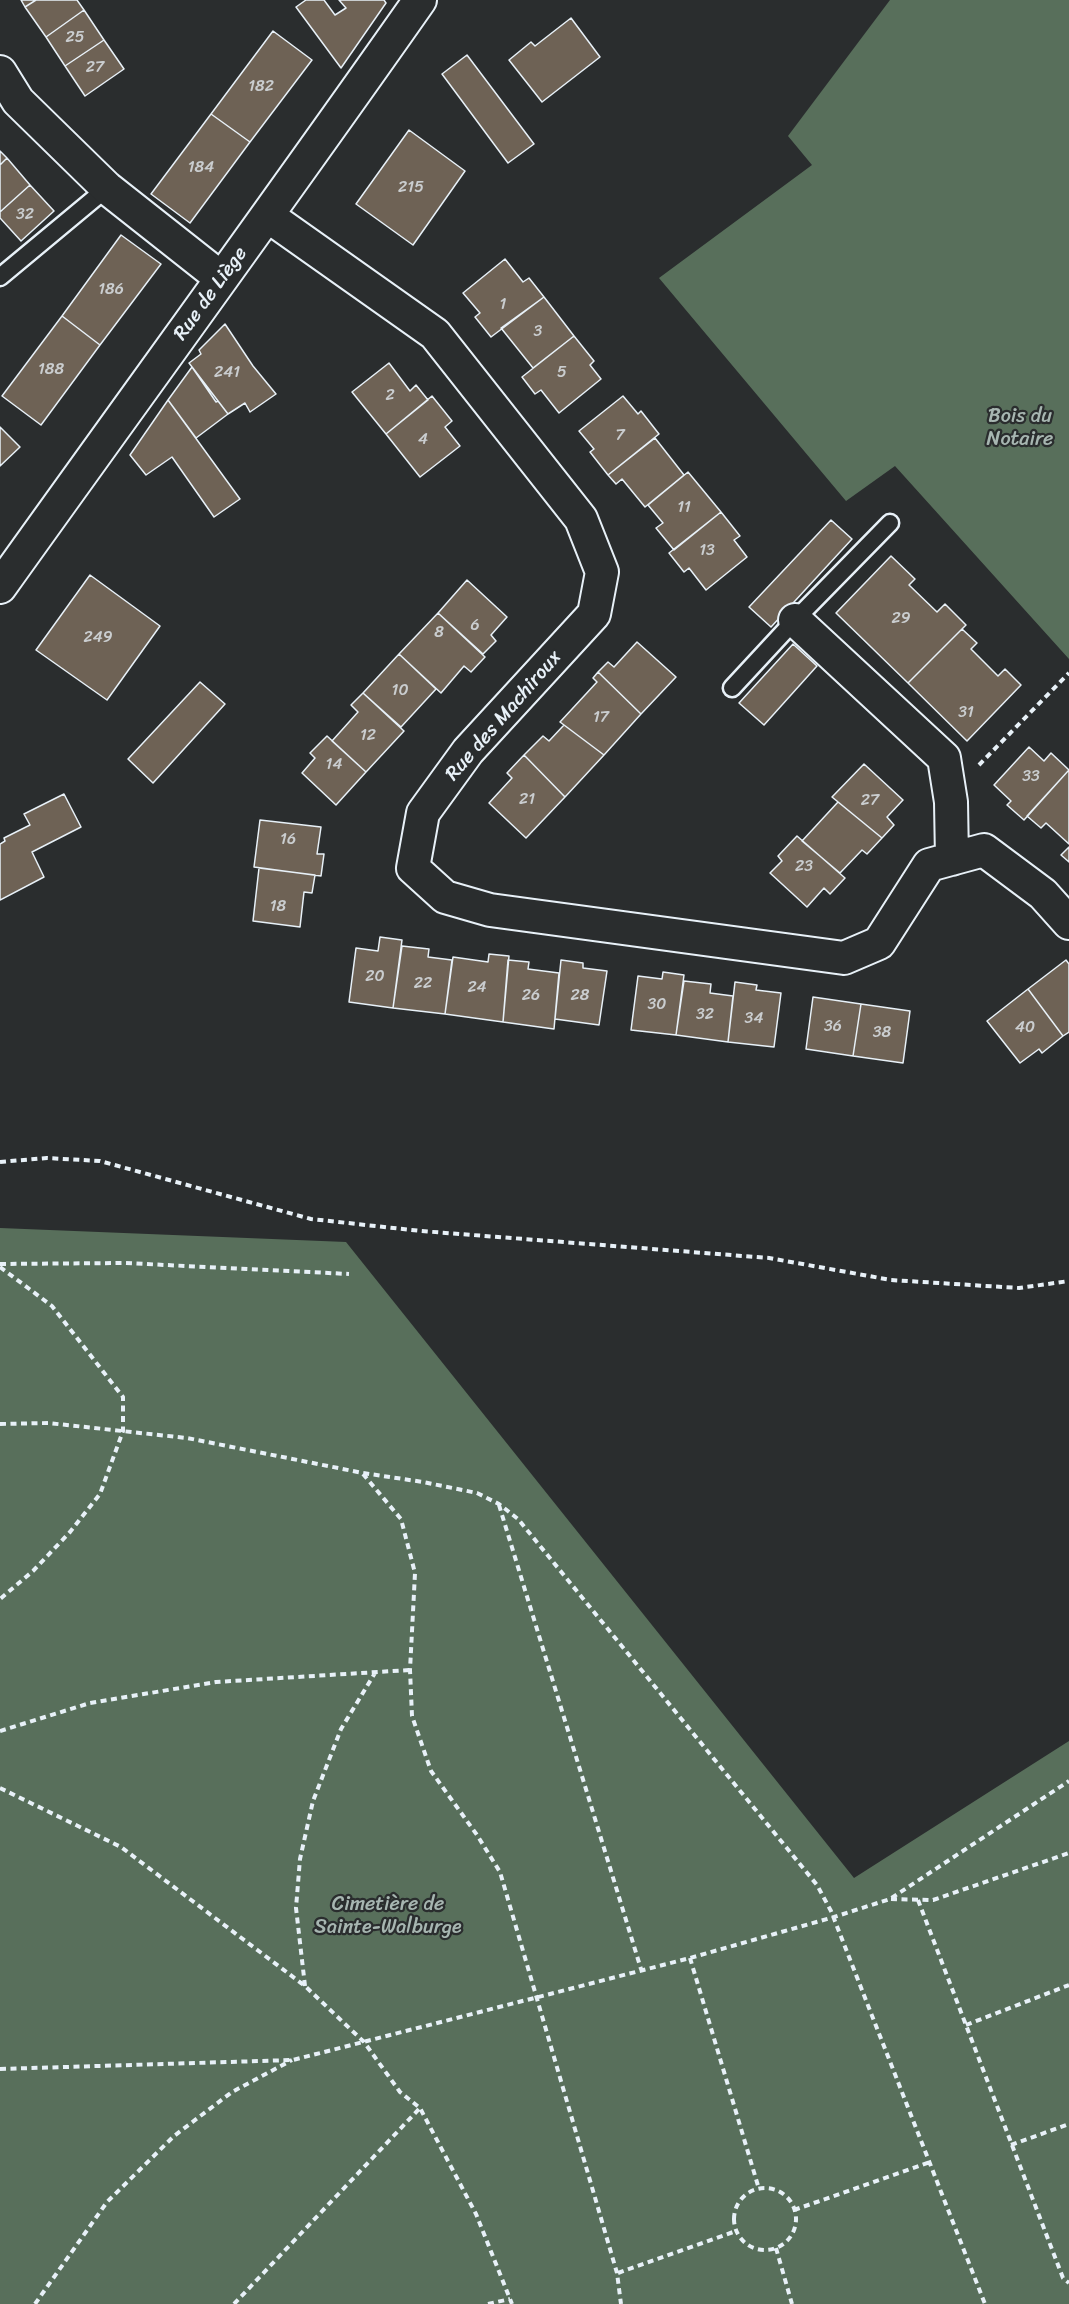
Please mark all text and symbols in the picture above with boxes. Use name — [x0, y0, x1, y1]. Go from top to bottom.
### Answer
house number: 25 — [65, 28, 85, 48]
house number: 27 — [86, 58, 104, 78]
house number: 182 — [248, 77, 274, 97]
house number: 184 — [188, 158, 214, 178]
house number: 215 — [398, 178, 424, 198]
house number: 32 — [16, 205, 34, 225]
street label: Rue de Liège — [169, 243, 253, 345]
house number: 186 — [98, 280, 124, 300]
house number: 1 — [500, 295, 506, 315]
house number: 3 — [534, 322, 542, 342]
house number: 188 — [38, 360, 64, 380]
house number: 241 — [214, 363, 240, 383]
house number: 5 — [557, 363, 567, 383]
house number: 2 — [385, 386, 395, 406]
park label: Bois du Notaire — [987, 405, 1053, 452]
house number: 7 — [615, 426, 625, 446]
house number: 4 — [418, 430, 428, 450]
house number: 11 — [677, 498, 691, 518]
house number: 13 — [699, 541, 715, 561]
house number: 29 — [891, 609, 911, 629]
house number: 6 — [470, 616, 480, 636]
house number: 8 — [434, 623, 444, 643]
house number: 249 — [83, 628, 113, 648]
street label: Rue des Machiroux — [441, 646, 567, 786]
house number: 10 — [392, 681, 408, 701]
house number: 31 — [958, 703, 974, 723]
house number: 17 — [593, 708, 609, 728]
house number: 12 — [360, 726, 376, 746]
house number: 14 — [326, 755, 342, 775]
house number: 33 — [1022, 767, 1040, 787]
house number: 21 — [519, 790, 535, 810]
house number: 27 — [861, 791, 879, 811]
house number: 16 — [280, 830, 296, 850]
house number: 23 — [795, 857, 813, 877]
house number: 18 — [270, 897, 286, 917]
house number: 20 — [365, 967, 385, 987]
house number: 22 — [414, 974, 432, 994]
house number: 24 — [467, 978, 487, 998]
house number: 26 — [522, 986, 540, 1006]
house number: 28 — [571, 986, 589, 1006]
house number: 30 — [648, 995, 666, 1015]
house number: 32 — [696, 1005, 714, 1025]
house number: 34 — [745, 1009, 763, 1029]
house number: 36 — [824, 1017, 842, 1037]
house number: 40 — [1015, 1018, 1035, 1038]
house number: 38 — [873, 1023, 891, 1043]
park label: Cimetière de Sainte-Walburge — [314, 1893, 462, 1940]

